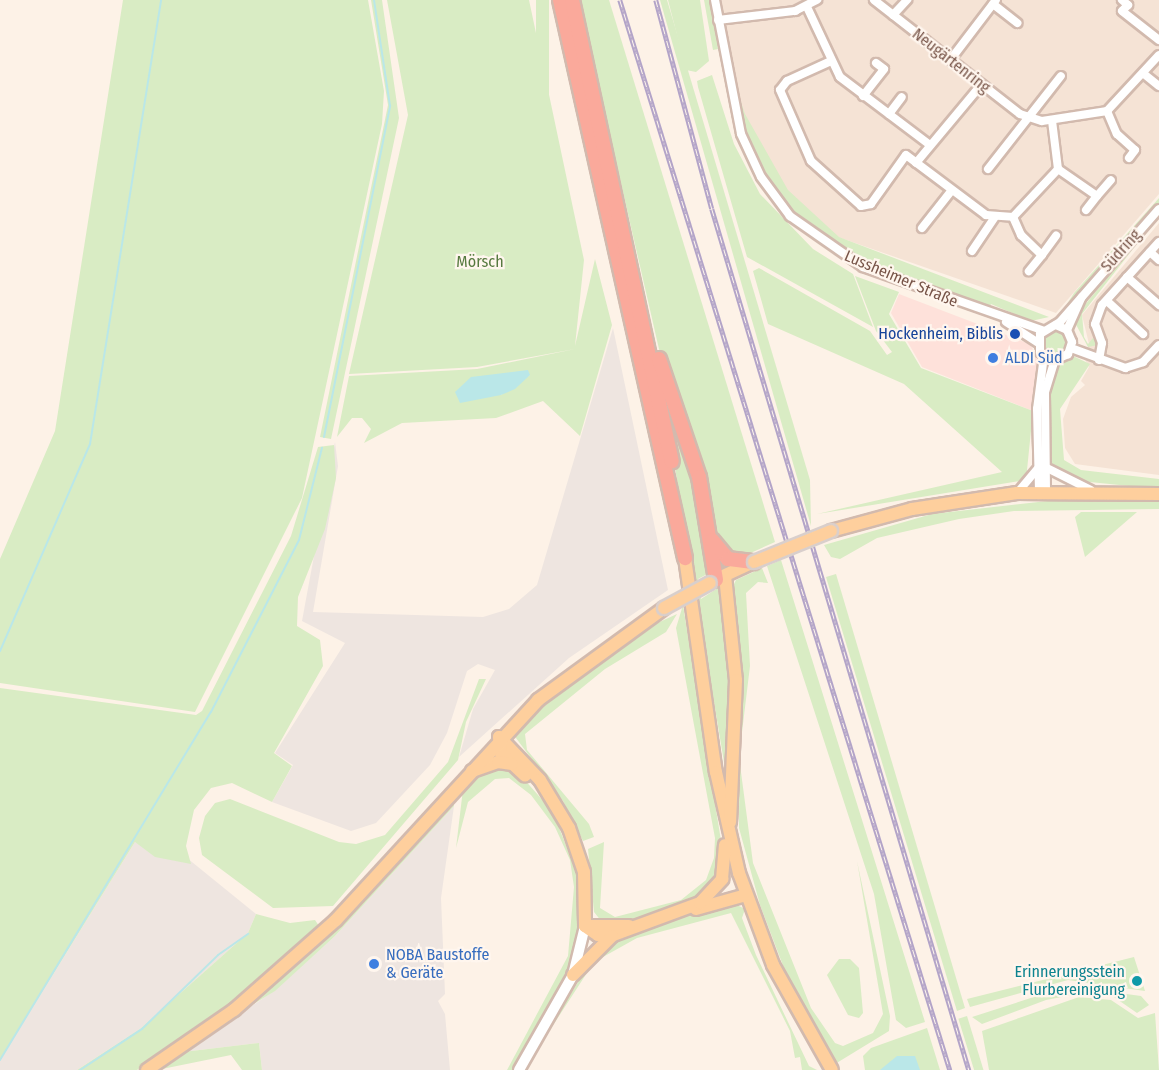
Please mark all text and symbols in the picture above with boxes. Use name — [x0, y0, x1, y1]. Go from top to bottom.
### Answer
street label: Neugärtenring — [908, 25, 994, 97]
street label: Südring — [1097, 226, 1145, 276]
street label: Lussheimer Straße — [841, 246, 961, 312]
park label: Mörsch — [456, 252, 504, 272]
place label: Hockenheim, Biblis — [878, 324, 1003, 344]
marker: Hockenheim, Biblis — [1008, 327, 1022, 341]
place label: ALDI Süd — [1005, 348, 1063, 368]
marker: ALDI Süd — [986, 351, 1000, 365]
place label: NOBA Baustoffe & Geräte — [386, 945, 489, 983]
marker: NOBA Baustoffe & Geräte — [367, 957, 381, 971]
place label: Erinnerungsstein Flurbereinigung — [1015, 962, 1125, 1000]
marker: Erinnerungsstein Flurbereinigung — [1130, 974, 1144, 988]

